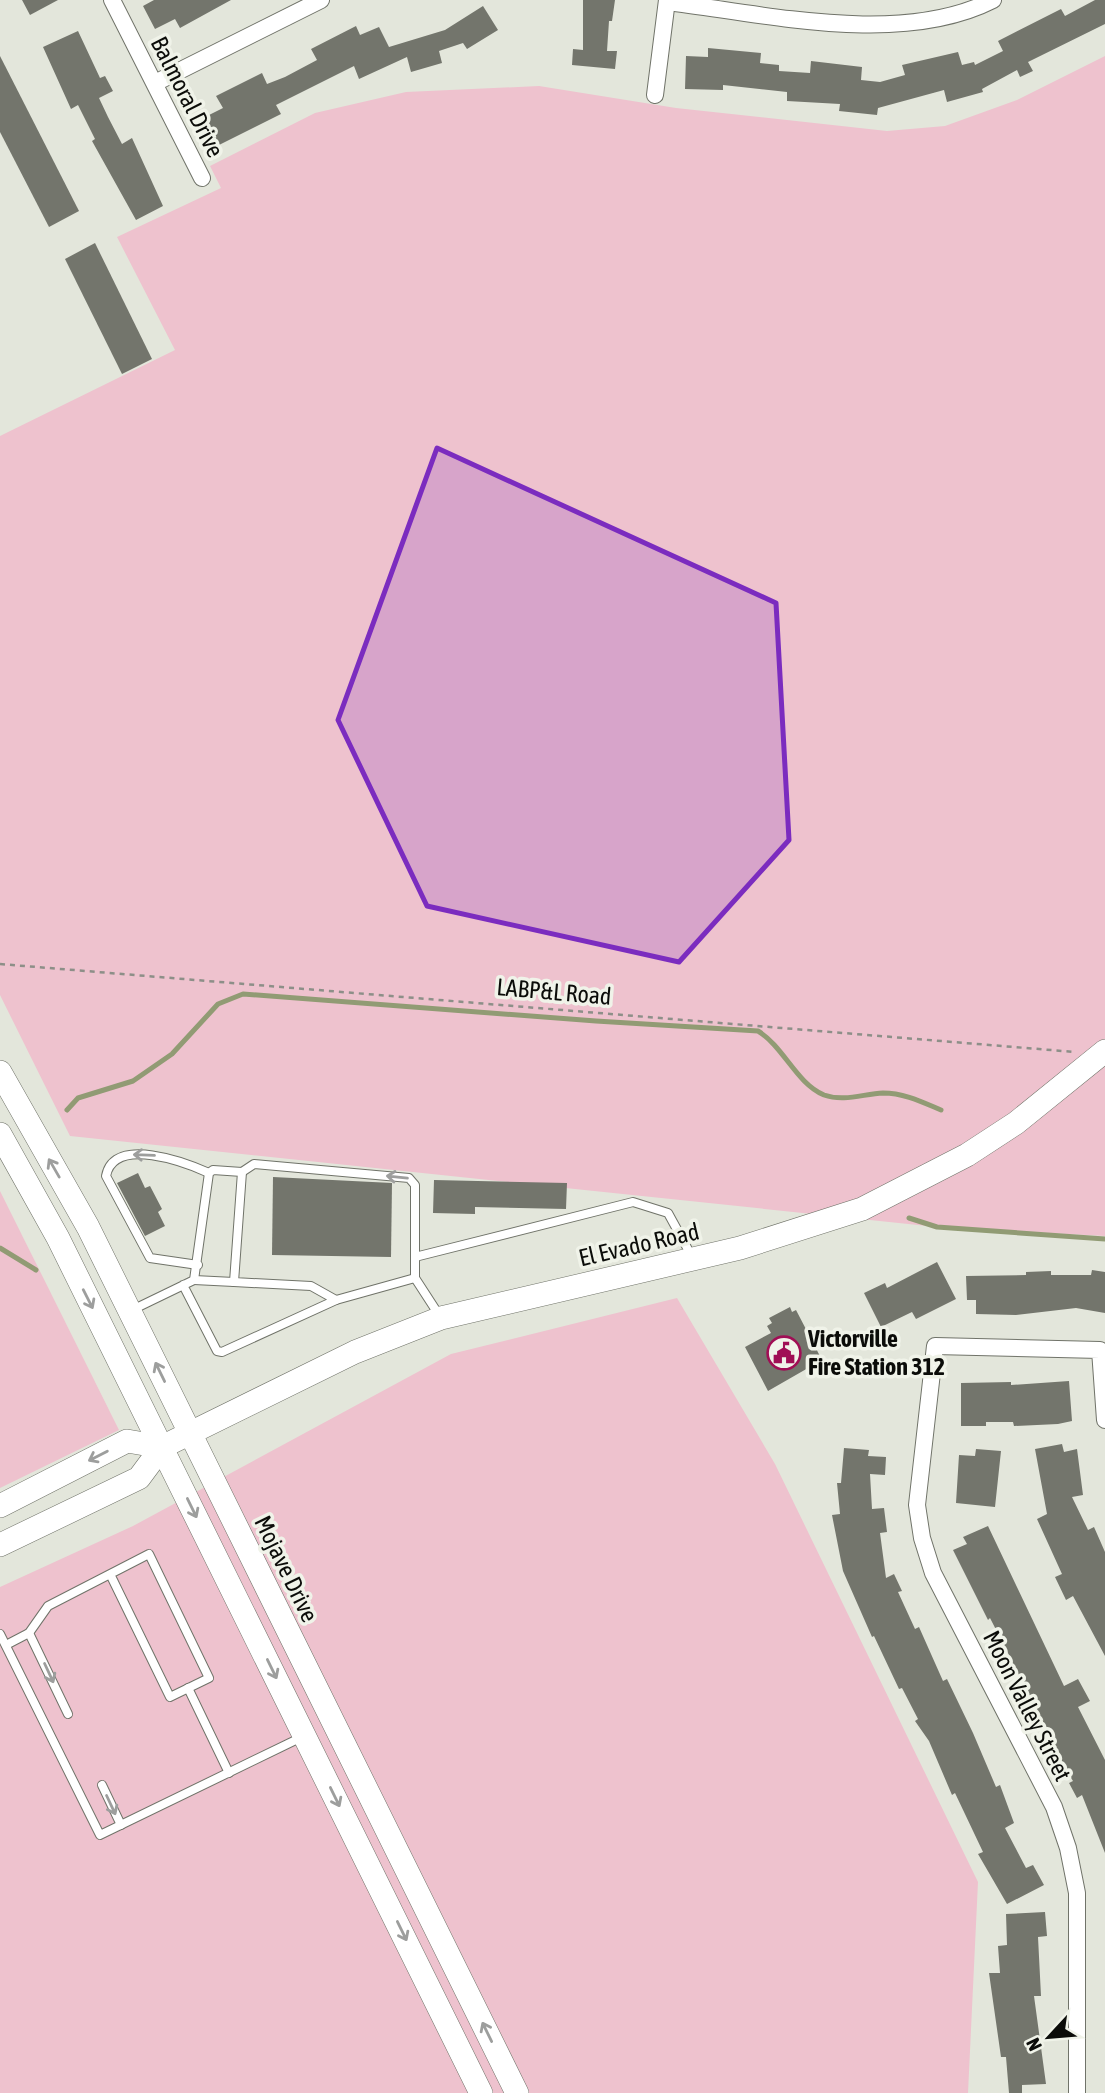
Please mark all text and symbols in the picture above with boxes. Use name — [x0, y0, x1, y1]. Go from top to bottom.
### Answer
street label: Balmoral Drive — [146, 32, 229, 161]
street label: LABP&L Road — [496, 973, 613, 1010]
one-way arrow — [133, 1149, 156, 1162]
one-way arrow — [47, 1158, 61, 1178]
one-way arrow — [386, 1171, 409, 1184]
street label: El Evado Road — [576, 1218, 702, 1271]
one-way arrow — [82, 1288, 96, 1309]
place label: Victorville Fire Station 312 — [807, 1325, 945, 1380]
public building icon: Victorville Fire Station 312 — [765, 1334, 803, 1372]
one-way arrow — [152, 1362, 166, 1383]
one-way arrow — [88, 1449, 109, 1463]
one-way arrow — [186, 1497, 200, 1518]
street label: Mojave Drive — [249, 1511, 324, 1626]
street label: Moon Valley Street — [978, 1626, 1077, 1785]
one-way arrow — [266, 1658, 280, 1679]
one-way arrow — [42, 1662, 56, 1683]
one-way arrow — [329, 1786, 343, 1807]
one-way arrow — [105, 1794, 119, 1815]
one-way arrow — [395, 1920, 409, 1941]
north arrow — [1014, 2002, 1084, 2072]
one-way arrow — [480, 2022, 493, 2043]
text: N — [1021, 2035, 1046, 2054]

